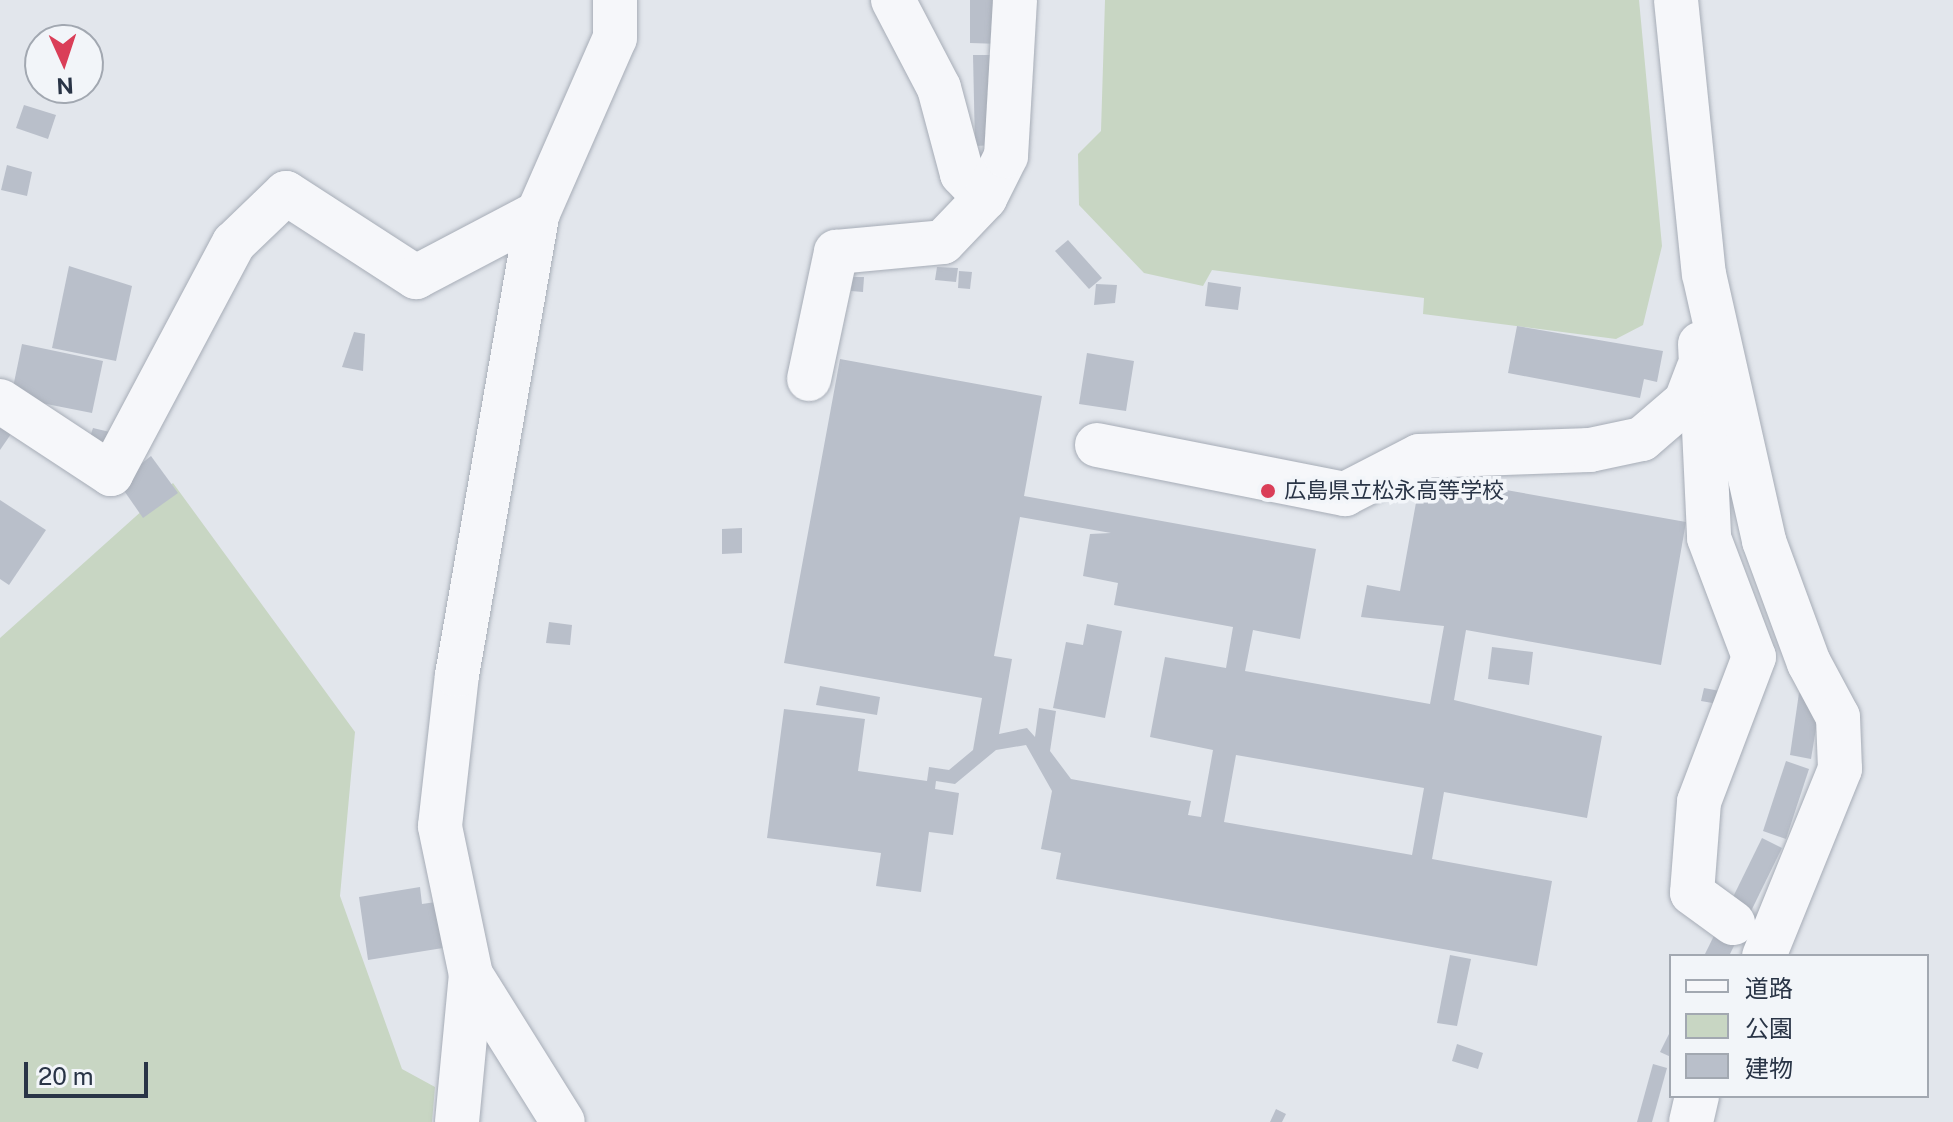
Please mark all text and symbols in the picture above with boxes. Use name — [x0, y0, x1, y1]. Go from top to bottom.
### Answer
north arrow — [24, 24, 104, 104]
text: N — [56, 73, 74, 99]
place label: 広島県立松永高等学校 — [1284, 478, 1504, 504]
marker: 広島県立松永高等学校 — [1259, 482, 1277, 500]
legend — [1669, 954, 1929, 1098]
text: 道路 — [1745, 974, 1793, 1002]
text: 公園 — [1745, 1014, 1793, 1042]
scale bar — [28, 1046, 152, 1096]
text: 建物 — [1745, 1054, 1793, 1082]
text: 20 m — [38, 1062, 94, 1090]

